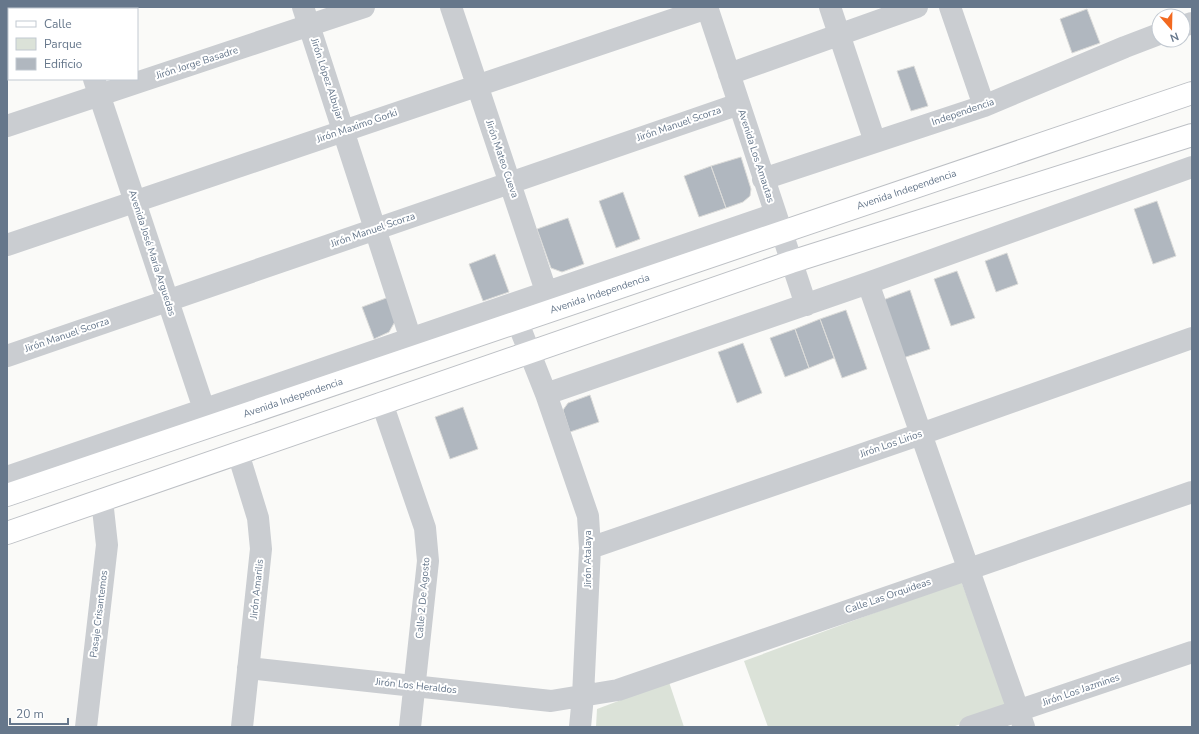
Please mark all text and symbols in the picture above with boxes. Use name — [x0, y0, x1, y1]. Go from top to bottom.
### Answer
legend — [8, 8, 138, 80]
north arrow — [1151, 8, 1191, 48]
text: Calle — [44, 16, 72, 32]
text: N — [1168, 28, 1181, 45]
street label: Jirón López Albujar — [307, 35, 347, 122]
text: Parque — [44, 36, 82, 52]
street label: Jirón Jorge Basadre — [153, 43, 240, 83]
text: Edificio — [44, 56, 83, 72]
street label: Independencia — [930, 95, 996, 129]
street label: Jirón Manuel Scorza — [634, 103, 723, 145]
street label: Jirón Maximo Gorki — [314, 106, 399, 147]
street label: Avenida Los Amautas — [734, 107, 778, 205]
street label: Jirón Mateo Cueva — [482, 117, 522, 200]
street label: Avenida Independencia — [855, 166, 958, 213]
street label: Avenida José María Arguedas — [125, 188, 179, 318]
street label: Jirón Manuel Scorza — [328, 209, 417, 251]
street label: Avenida Independencia — [548, 270, 652, 317]
street label: Jirón Manuel Scorza — [22, 314, 111, 356]
street label: Avenida Independencia — [241, 375, 345, 421]
street label: Jirón Los Lirios — [857, 427, 924, 462]
street label: Jirón Atalaya — [581, 530, 595, 589]
street label: Calle 2 De Agosto — [412, 556, 434, 639]
street label: Jirón Amarilis — [247, 558, 267, 621]
street label: Pasaje Crisantemos — [87, 569, 111, 658]
street label: Calle Las Orquideas — [843, 575, 933, 617]
street label: Jirón Los Jazmines — [1039, 670, 1122, 710]
street label: Jirón Los Heraldos — [373, 675, 458, 697]
scale bar — [10, 700, 68, 726]
text: 20 m — [16, 706, 44, 722]

